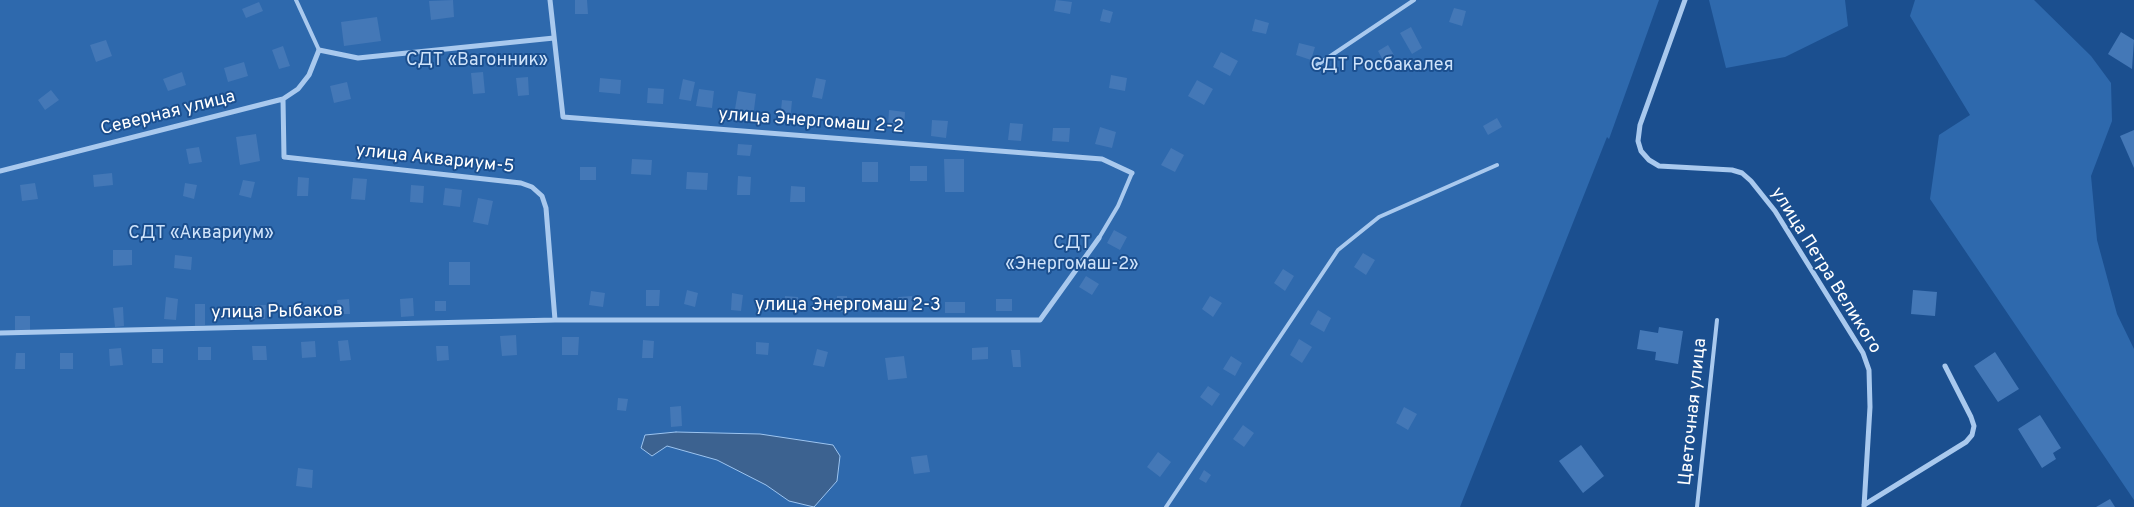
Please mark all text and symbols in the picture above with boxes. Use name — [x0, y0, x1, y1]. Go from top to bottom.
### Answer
park label: СДТ «Вагонник» — [406, 50, 548, 72]
park label: СДТ Росбакалея — [1311, 55, 1453, 77]
street label: Северная улица — [98, 87, 238, 141]
street label: улица Энергомаш 2-2 — [717, 105, 905, 139]
street label: улица Аквариум-5 — [355, 141, 515, 179]
street label: улица Петра Великого — [1765, 184, 1885, 358]
park label: СДТ «Аквариум» — [128, 223, 274, 245]
park label: СДТ «Энергомаш-2» — [1005, 233, 1139, 276]
street label: улица Энергомаш 2-3 — [755, 295, 941, 317]
street label: улица Рыбаков — [211, 301, 343, 325]
street label: Цветочная улица — [1676, 337, 1712, 487]

